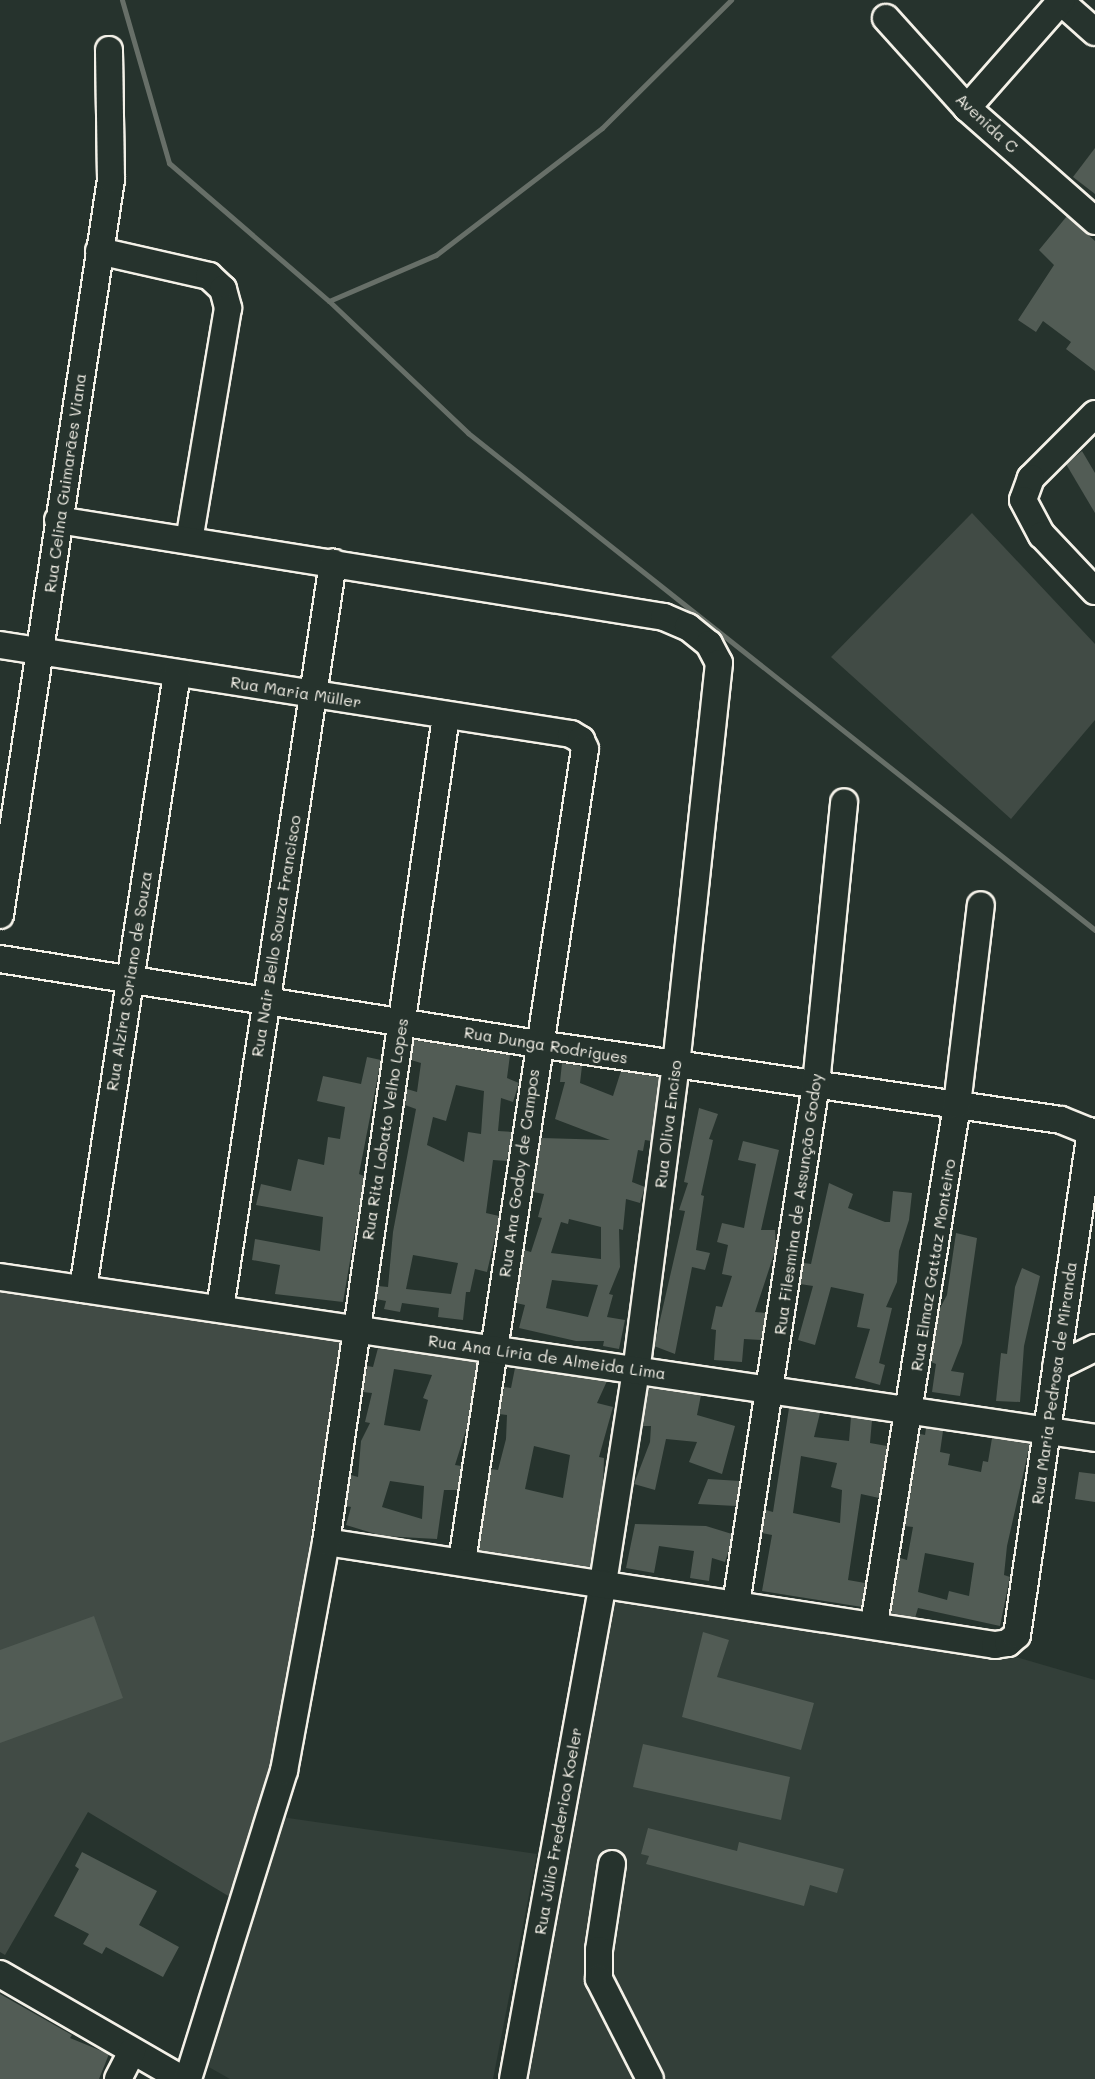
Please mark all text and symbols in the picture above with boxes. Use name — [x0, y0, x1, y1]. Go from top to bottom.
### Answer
street label: Avenida C — [952, 89, 1022, 157]
street label: Rua Celina Guimarães Viana — [40, 372, 90, 594]
street label: Rua Maria Müller — [229, 672, 363, 712]
street label: Rua Nair Bello Souza Francisco — [247, 814, 305, 1058]
street label: Rua Alzira Soriano de Souza — [102, 870, 156, 1092]
street label: Rua Rita Lobato Velho Lopes — [358, 1017, 412, 1241]
street label: Rua Dunga Rodrigues — [463, 1023, 629, 1067]
street label: Rua Oliva Enciso — [651, 1059, 685, 1189]
street label: Rua Ana Godoy de Campos — [495, 1068, 543, 1278]
street label: Rua Filesmina de Assunção Godoy — [770, 1072, 826, 1336]
street label: Rua Elmaz Gattaz Monteiro — [907, 1158, 959, 1372]
street label: Rua Maria Pedrosa de Miranda — [1027, 1260, 1081, 1506]
street label: Rua Ana Líria de Almeida Lima — [427, 1331, 667, 1383]
street label: Rua Júlio Frederico Koeler — [530, 1726, 586, 1936]

